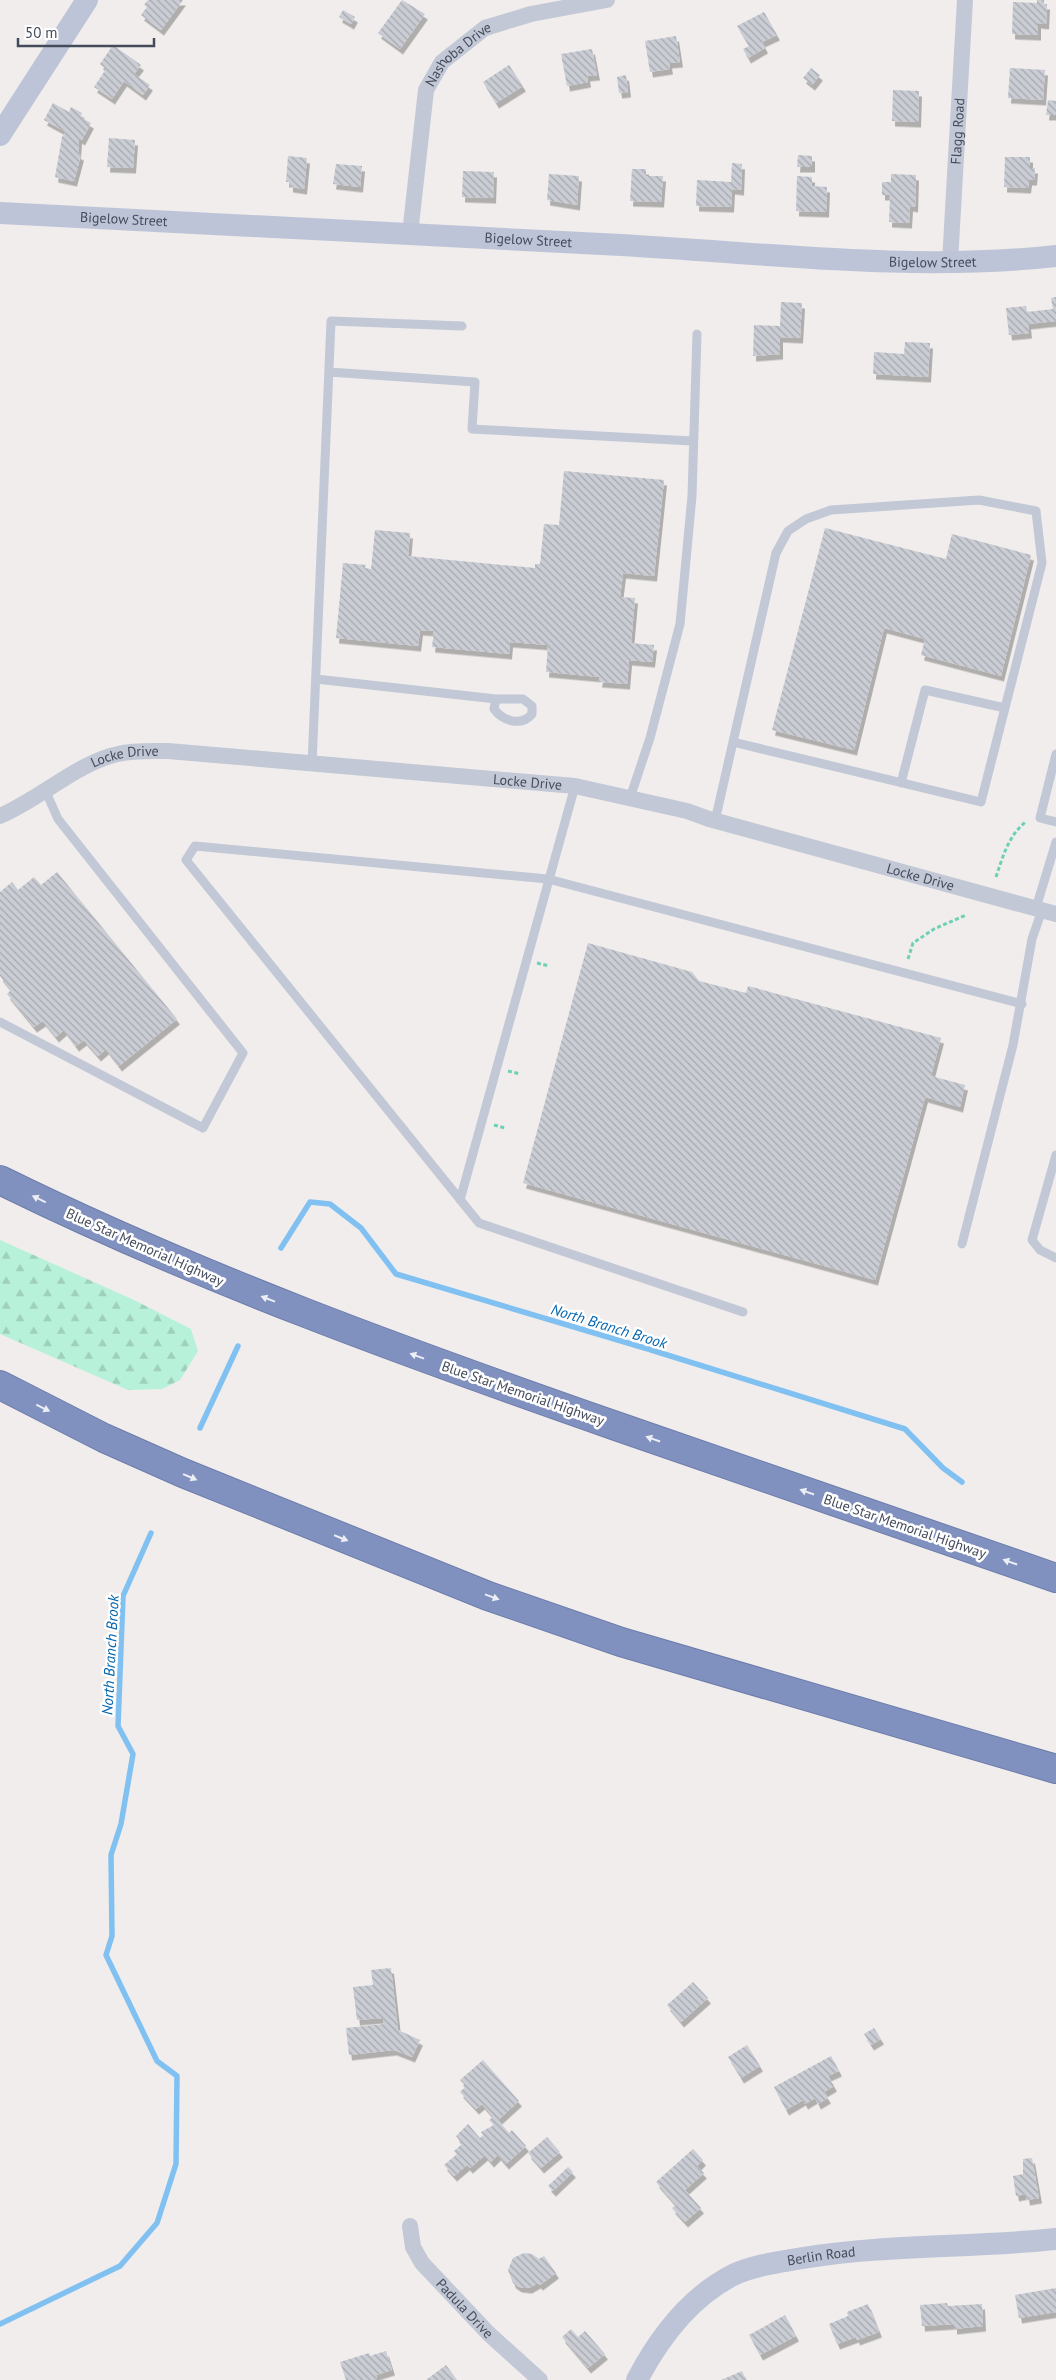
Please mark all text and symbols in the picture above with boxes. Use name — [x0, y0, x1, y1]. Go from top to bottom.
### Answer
scale bar — [18, 15, 154, 47]
street label: Nashoba Drive — [421, 18, 493, 90]
text: 50 m — [25, 23, 58, 42]
street label: Flagg Road — [947, 97, 968, 165]
street label: Bigelow Street — [80, 208, 168, 230]
street label: Bigelow Street — [484, 228, 573, 251]
street label: Bigelow Street — [889, 253, 977, 271]
street label: Locke Drive — [88, 742, 159, 772]
street label: Locke Drive — [492, 770, 563, 794]
street label: Locke Drive — [885, 859, 956, 895]
one-way arrow — [32, 1195, 46, 1203]
street label: Blue Star Memorial Highway — [63, 1204, 227, 1290]
one-way arrow — [260, 1295, 275, 1303]
water label: North Branch Brook — [549, 1299, 670, 1353]
one-way arrow — [410, 1352, 425, 1359]
street label: Blue Star Memorial Highway — [439, 1357, 607, 1429]
one-way arrow — [36, 1404, 50, 1412]
one-way arrow — [645, 1434, 660, 1442]
one-way arrow — [183, 1473, 197, 1481]
one-way arrow — [799, 1488, 814, 1495]
street label: Blue Star Memorial Highway — [821, 1490, 989, 1562]
one-way arrow — [334, 1535, 348, 1543]
one-way arrow — [1002, 1558, 1017, 1566]
water label: North Branch Brook — [97, 1593, 123, 1716]
one-way arrow — [485, 1593, 500, 1601]
street label: Berlin Road — [786, 2242, 856, 2270]
street label: Padula Drive — [432, 2275, 497, 2342]

